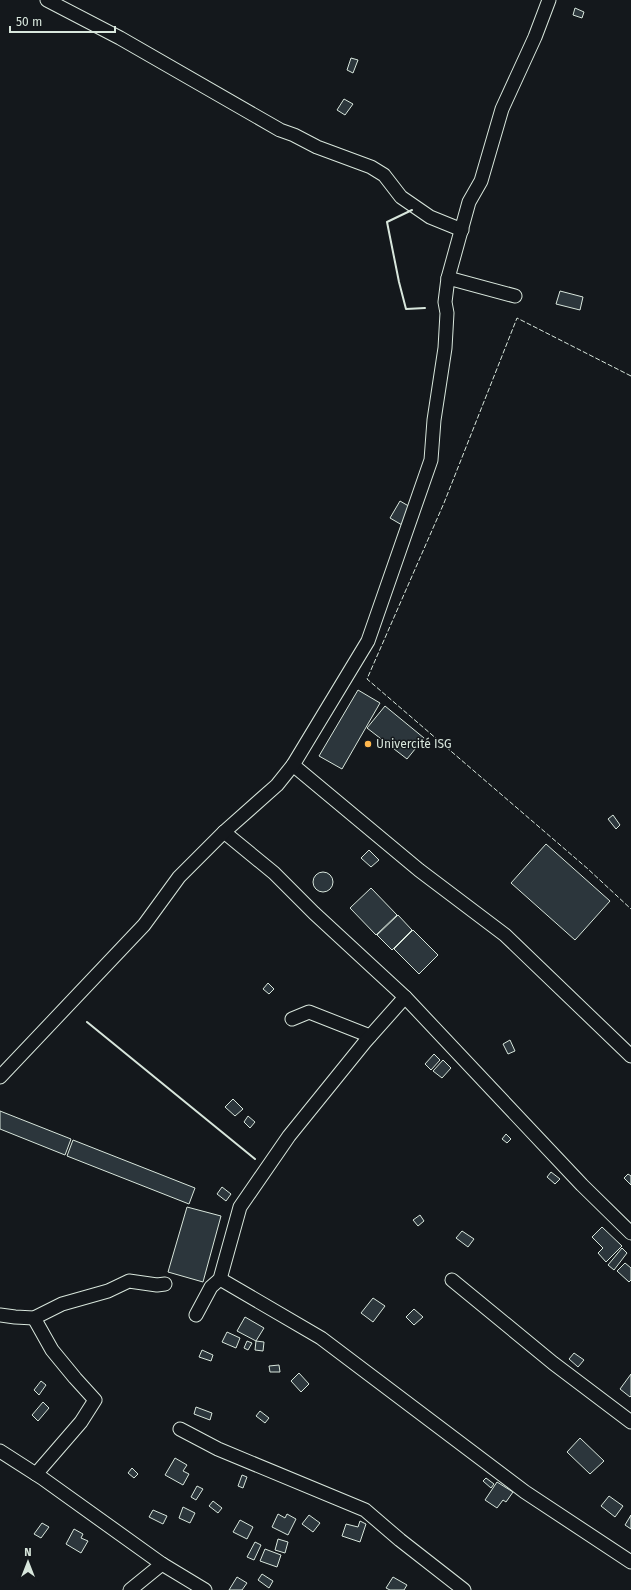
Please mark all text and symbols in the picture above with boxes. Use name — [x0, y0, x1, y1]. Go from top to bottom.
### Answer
scale bar — [10, 8, 115, 34]
text: 50 m — [16, 15, 42, 29]
place label: Univercité ISG — [376, 737, 452, 751]
marker: Univercité ISG — [363, 739, 373, 749]
north arrow — [8, 1542, 48, 1582]
text: N — [24, 1546, 32, 1559]

